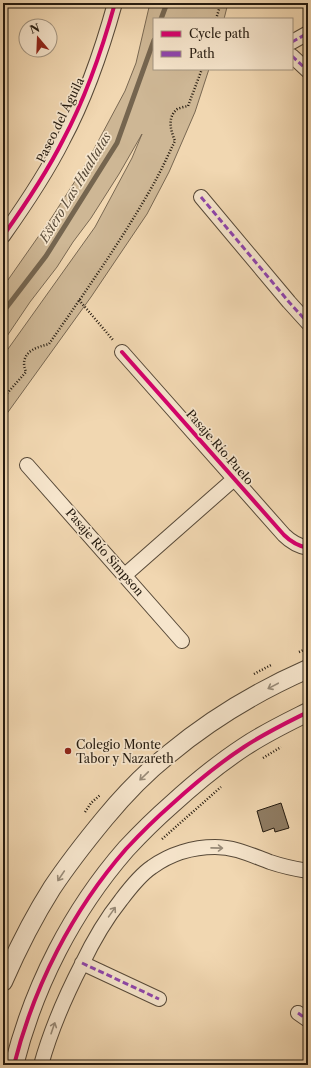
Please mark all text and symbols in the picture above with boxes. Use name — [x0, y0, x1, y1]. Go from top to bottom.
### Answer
north arrow — [18, 18, 58, 58]
legend — [153, 18, 293, 70]
text: N — [28, 20, 42, 37]
text: Cycle path — [189, 26, 250, 41]
text: Path — [189, 46, 215, 61]
street label: Paseo del Águila — [32, 74, 87, 165]
water label: Estero Las Hualtatas — [35, 129, 114, 246]
street label: Pasaje Río Puelo — [183, 406, 257, 488]
street label: Pasaje Río Simpson — [63, 505, 148, 599]
one-way arrow — [267, 682, 279, 690]
place label: Colegio Monte Tabor y Nazareth — [76, 737, 174, 766]
marker: Colegio Monte Tabor y Nazareth — [63, 746, 73, 756]
one-way arrow — [139, 771, 149, 781]
one-way arrow — [210, 844, 223, 852]
one-way arrow — [56, 870, 65, 881]
one-way arrow — [108, 907, 116, 918]
one-way arrow — [50, 1021, 57, 1034]

